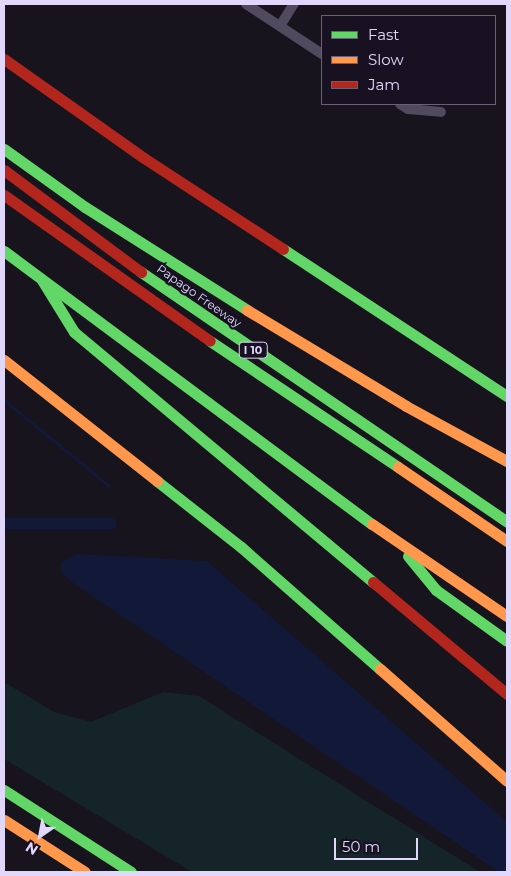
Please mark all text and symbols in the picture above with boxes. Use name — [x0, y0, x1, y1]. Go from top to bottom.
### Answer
legend — [321, 15, 496, 105]
text: Fast — [368, 25, 399, 44]
text: Slow — [368, 50, 404, 69]
text: Jam — [368, 75, 400, 94]
street label: Papago Freeway — [154, 261, 244, 331]
road number: I 10 — [238, 342, 268, 358]
north arrow — [15, 811, 65, 861]
scale bar — [336, 828, 420, 860]
text: 50 m — [342, 837, 380, 856]
text: N — [22, 838, 41, 859]

